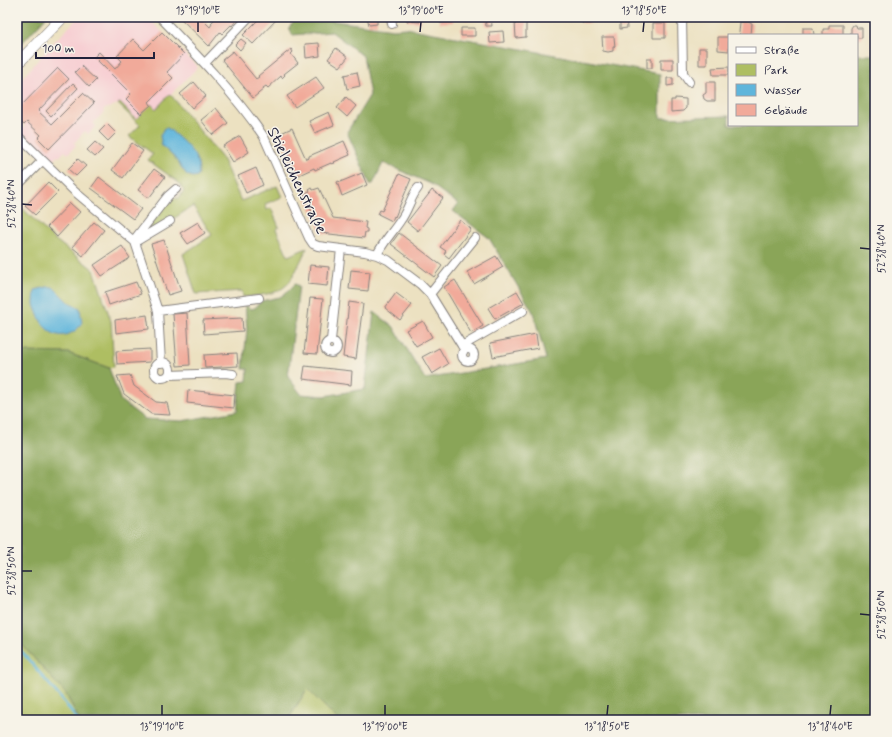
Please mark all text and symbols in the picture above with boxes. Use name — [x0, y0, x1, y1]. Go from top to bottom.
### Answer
text: 13°19'10"E — [176, 4, 220, 18]
text: 13°19'00"E — [398, 4, 444, 18]
text: 13°18'50"E — [621, 4, 667, 18]
scale bar — [36, 34, 154, 60]
legend — [728, 34, 858, 126]
text: 100 m — [42, 41, 74, 57]
text: Straße — [764, 43, 799, 59]
text: Park — [764, 63, 788, 79]
text: Wasser — [764, 83, 802, 99]
text: Gebäude — [764, 103, 807, 119]
street label: Stieleichenstraße — [262, 124, 332, 238]
text: 52°38'40"N — [5, 179, 19, 228]
text: 52°38'40"N — [875, 224, 889, 273]
text: 52°38'50"N — [5, 546, 19, 595]
text: 52°38'50"N — [875, 590, 889, 639]
text: 13°19'10"E — [140, 720, 184, 734]
text: 13°19'00"E — [362, 720, 408, 734]
text: 13°18'50"E — [584, 720, 630, 734]
text: 13°18'40"E — [807, 720, 853, 734]

